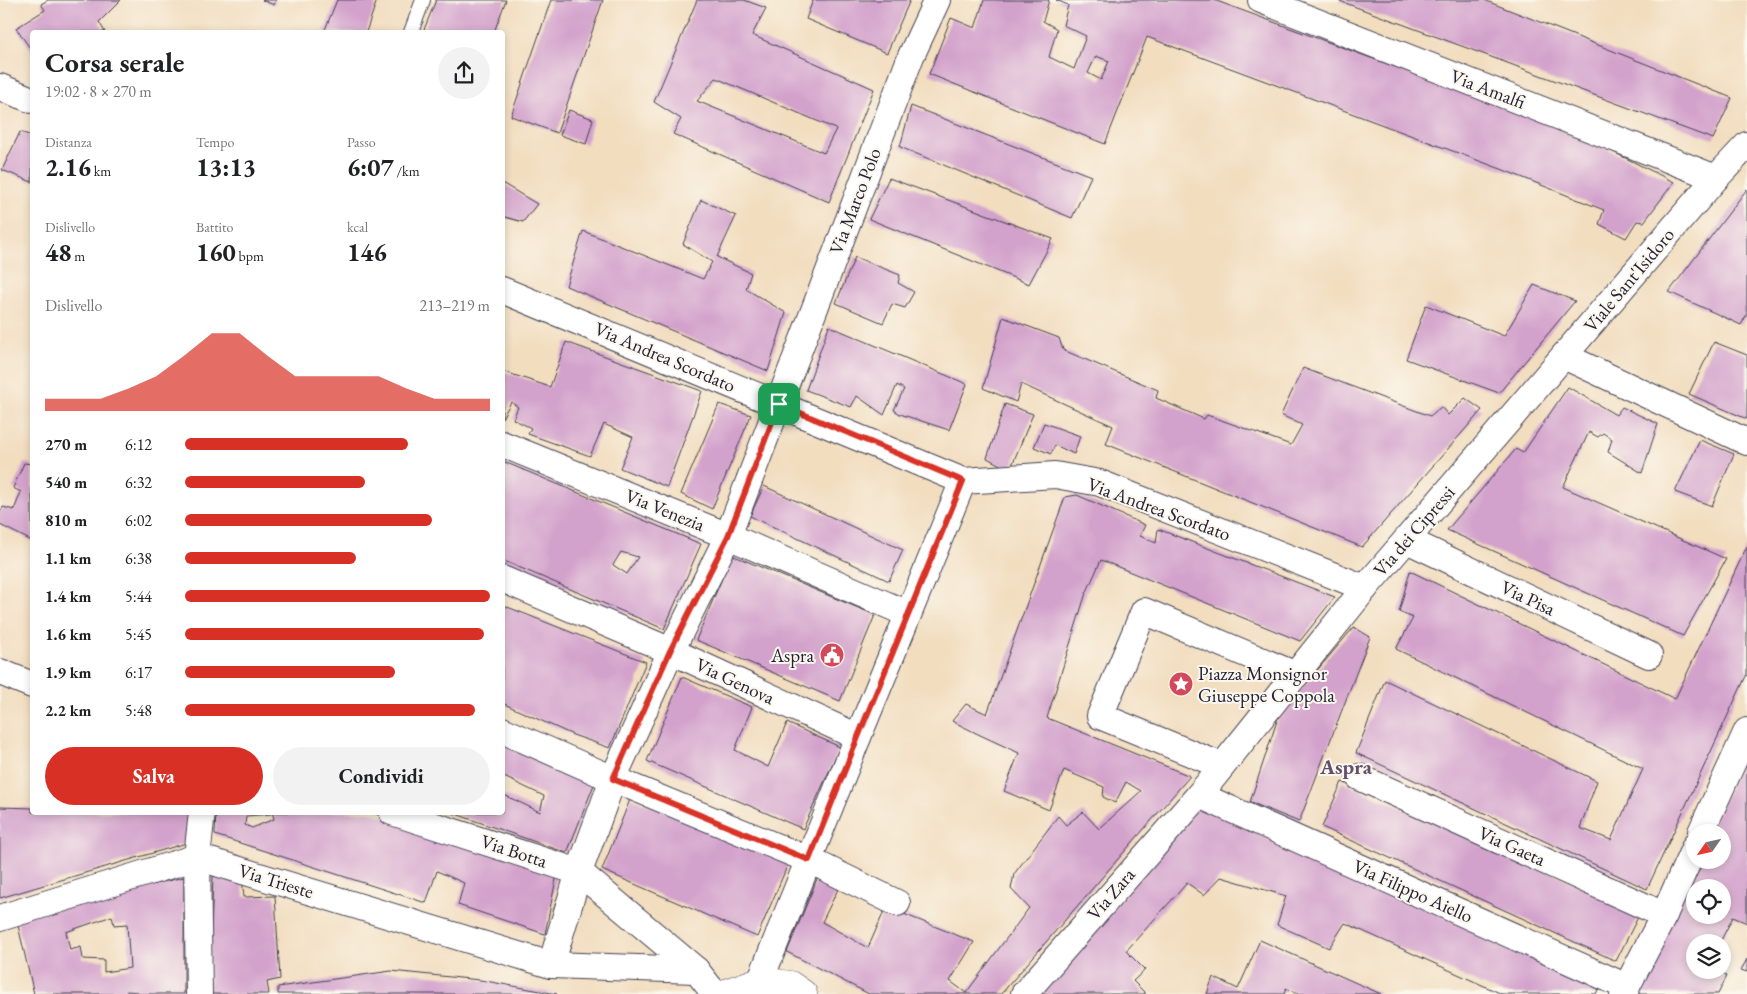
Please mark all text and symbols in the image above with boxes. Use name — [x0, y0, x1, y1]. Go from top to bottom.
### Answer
text: Corsa serale — [45, 44, 184, 80]
button: share — [438, 47, 490, 99]
street label: Via Amalfi — [1447, 63, 1529, 115]
text: 19:02 · 8 × 270 m — [45, 81, 152, 102]
text: Distanza — [45, 133, 92, 151]
text: Tempo — [196, 133, 234, 151]
text: Passo — [347, 133, 376, 151]
street label: Via Marco Polo — [823, 144, 887, 258]
text: 2.16 — [45, 151, 91, 183]
text: 13:13 — [196, 151, 256, 183]
text: 6:07 — [347, 151, 394, 183]
text: km — [91, 162, 111, 180]
text: /km — [394, 162, 420, 180]
text: Dislivello — [45, 218, 95, 236]
text: Battito — [196, 218, 233, 236]
text: kcal — [347, 218, 368, 236]
street label: Viale Sant'Isidoro — [1578, 223, 1680, 337]
text: 48 — [45, 236, 71, 268]
text: 160 — [196, 236, 236, 268]
text: 146 — [347, 236, 387, 268]
text: m — [71, 247, 85, 265]
text: bpm — [236, 247, 264, 265]
text: Dislivello — [45, 295, 102, 316]
text: 213–219 m — [419, 295, 490, 316]
street label: Via Andrea Scordato — [591, 316, 739, 398]
pin — [758, 383, 800, 425]
icon: arrive — [765, 390, 793, 418]
text: 270 m — [45, 434, 87, 455]
text: 6:12 — [125, 434, 152, 455]
street label: Via Andrea Scordato — [1084, 471, 1234, 547]
text: 540 m — [45, 472, 87, 493]
text: 6:32 — [125, 472, 152, 493]
street label: Via dei Cipressi — [1368, 480, 1461, 582]
street label: Via Venezia — [622, 483, 709, 537]
text: 810 m — [45, 510, 87, 531]
text: 6:02 — [125, 510, 152, 531]
text: 1.1 km — [45, 548, 91, 569]
text: 6:38 — [125, 548, 152, 569]
street label: Via Pisa — [1497, 575, 1560, 622]
text: 1.4 km — [45, 586, 91, 607]
text: 5:44 — [125, 586, 152, 607]
text: 1.6 km — [45, 624, 91, 645]
text: 5:45 — [125, 624, 152, 645]
public building icon: Aspra — [819, 642, 845, 668]
place label: Aspra — [770, 643, 814, 668]
street label: Via Genova — [691, 652, 779, 710]
place label: Piazza Monsignor Giuseppe Coppola — [1198, 661, 1335, 708]
text: 1.9 km — [45, 662, 91, 683]
text: 6:17 — [125, 662, 152, 683]
place icon: Piazza Monsignor Giuseppe Coppola — [1168, 671, 1194, 697]
text: 2.2 km — [45, 700, 91, 721]
text: 5:48 — [125, 700, 152, 721]
button: Salva — [45, 747, 263, 805]
button: Condividi — [273, 747, 490, 805]
district label: Aspra — [1319, 753, 1373, 780]
street label: Via Gaeta — [1475, 820, 1550, 872]
north arrow — [1686, 824, 1731, 869]
map controls — [1686, 824, 1731, 979]
street label: Via Botta — [478, 829, 551, 874]
street label: Via Filippo Aiello — [1349, 853, 1477, 929]
street label: Via Trieste — [235, 858, 317, 904]
street label: Via Zara — [1081, 862, 1141, 925]
button: locate — [1686, 879, 1731, 924]
button: layers — [1686, 934, 1731, 979]

